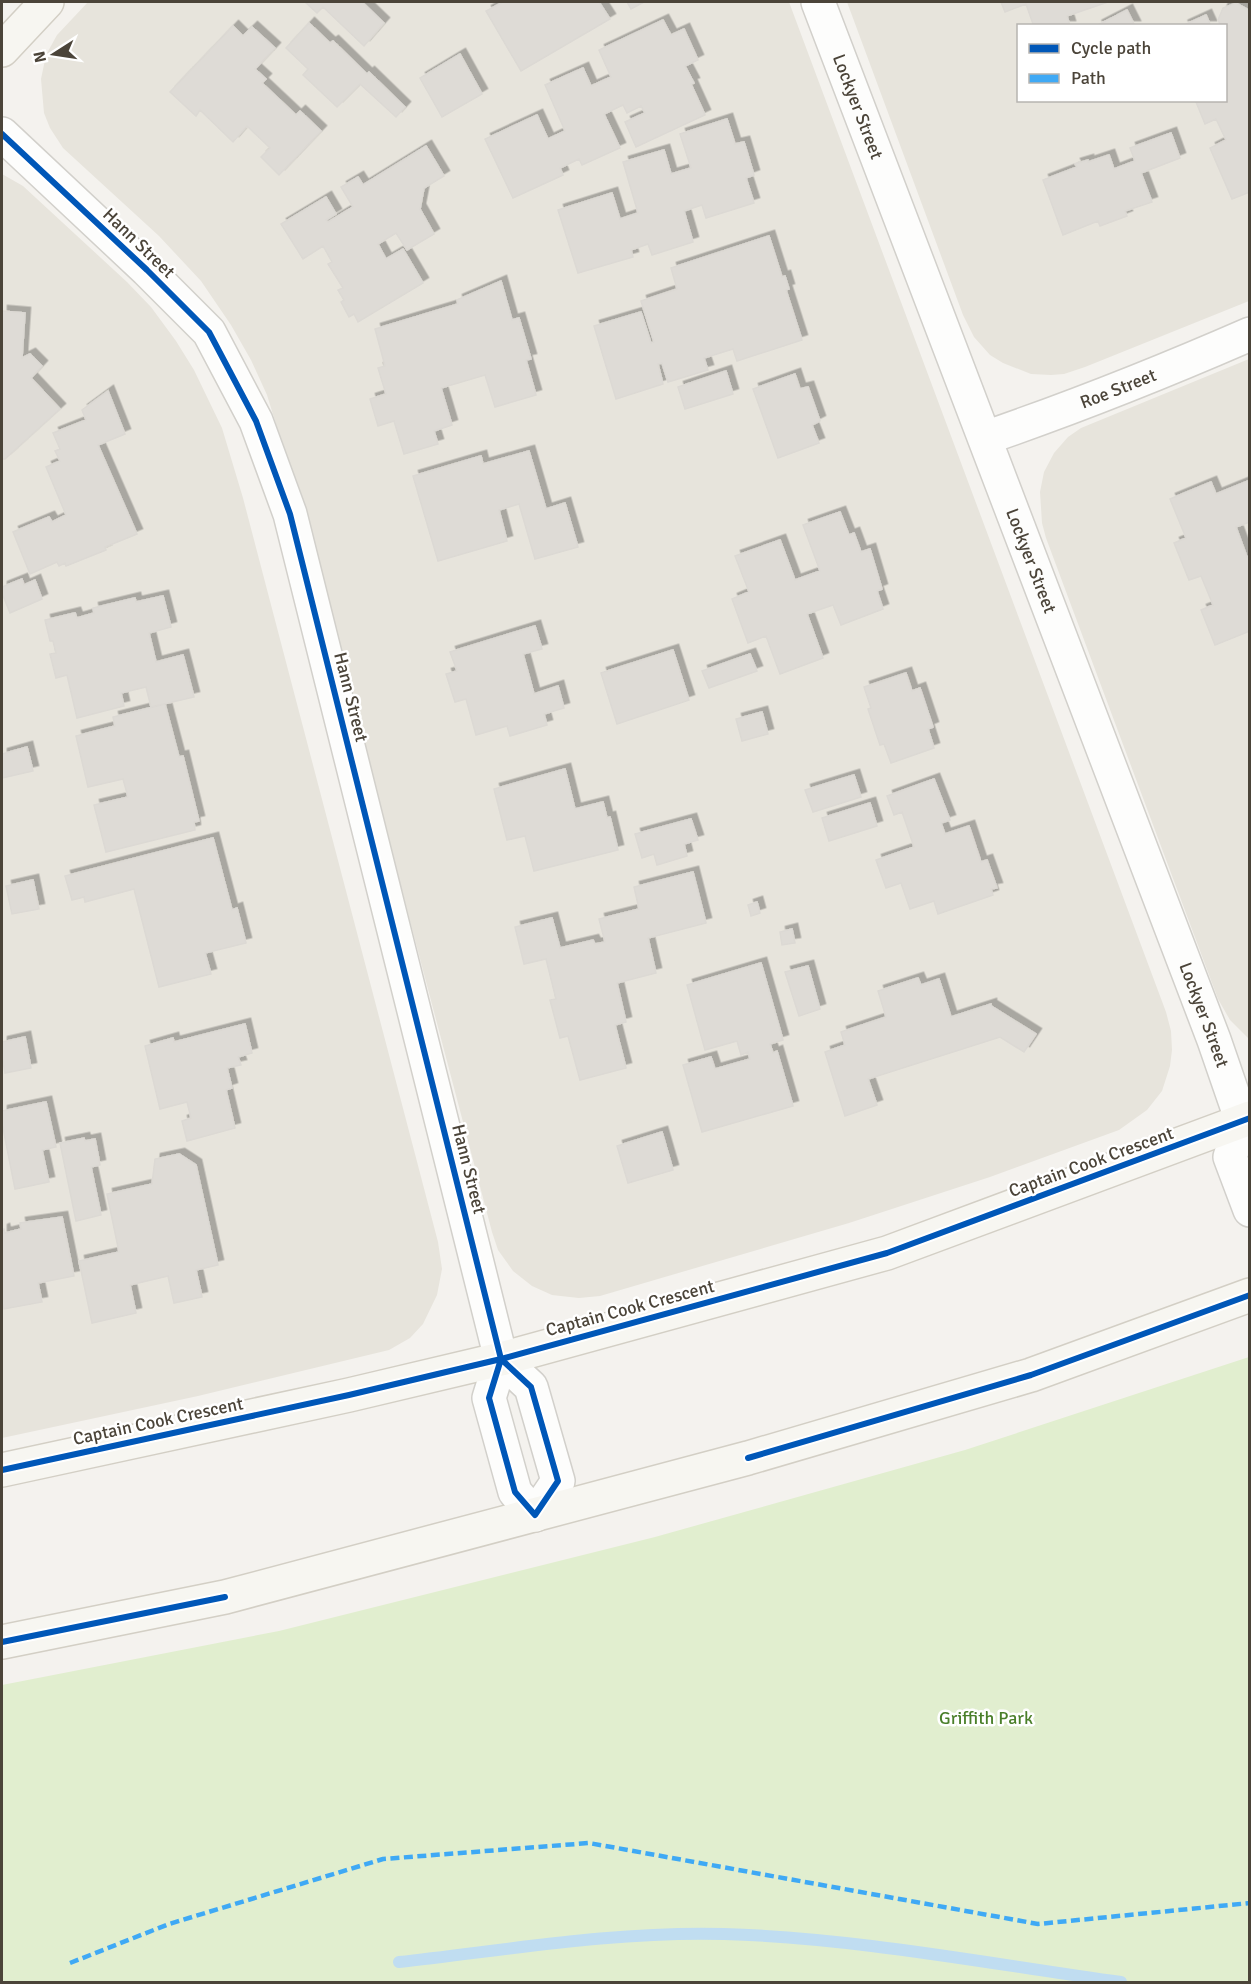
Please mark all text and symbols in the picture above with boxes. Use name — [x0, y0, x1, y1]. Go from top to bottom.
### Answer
north arrow — [24, 24, 84, 84]
legend — [1017, 24, 1227, 102]
text: Cycle path — [1071, 37, 1151, 59]
text: N — [29, 49, 51, 64]
street label: Lockyer Street — [828, 51, 888, 162]
text: Path — [1071, 67, 1106, 89]
street label: Hann Street — [98, 203, 180, 283]
street label: Roe Street — [1077, 364, 1159, 413]
street label: Lockyer Street — [1001, 505, 1061, 616]
street label: Hann Street — [329, 650, 373, 744]
street label: Lockyer Street — [1174, 959, 1234, 1070]
street label: Hann Street — [447, 1122, 491, 1216]
street label: Captain Cook Crescent — [1006, 1122, 1176, 1202]
street label: Captain Cook Crescent — [543, 1275, 717, 1341]
street label: Captain Cook Crescent — [71, 1392, 245, 1450]
park label: Griffith Park — [939, 1707, 1033, 1729]

